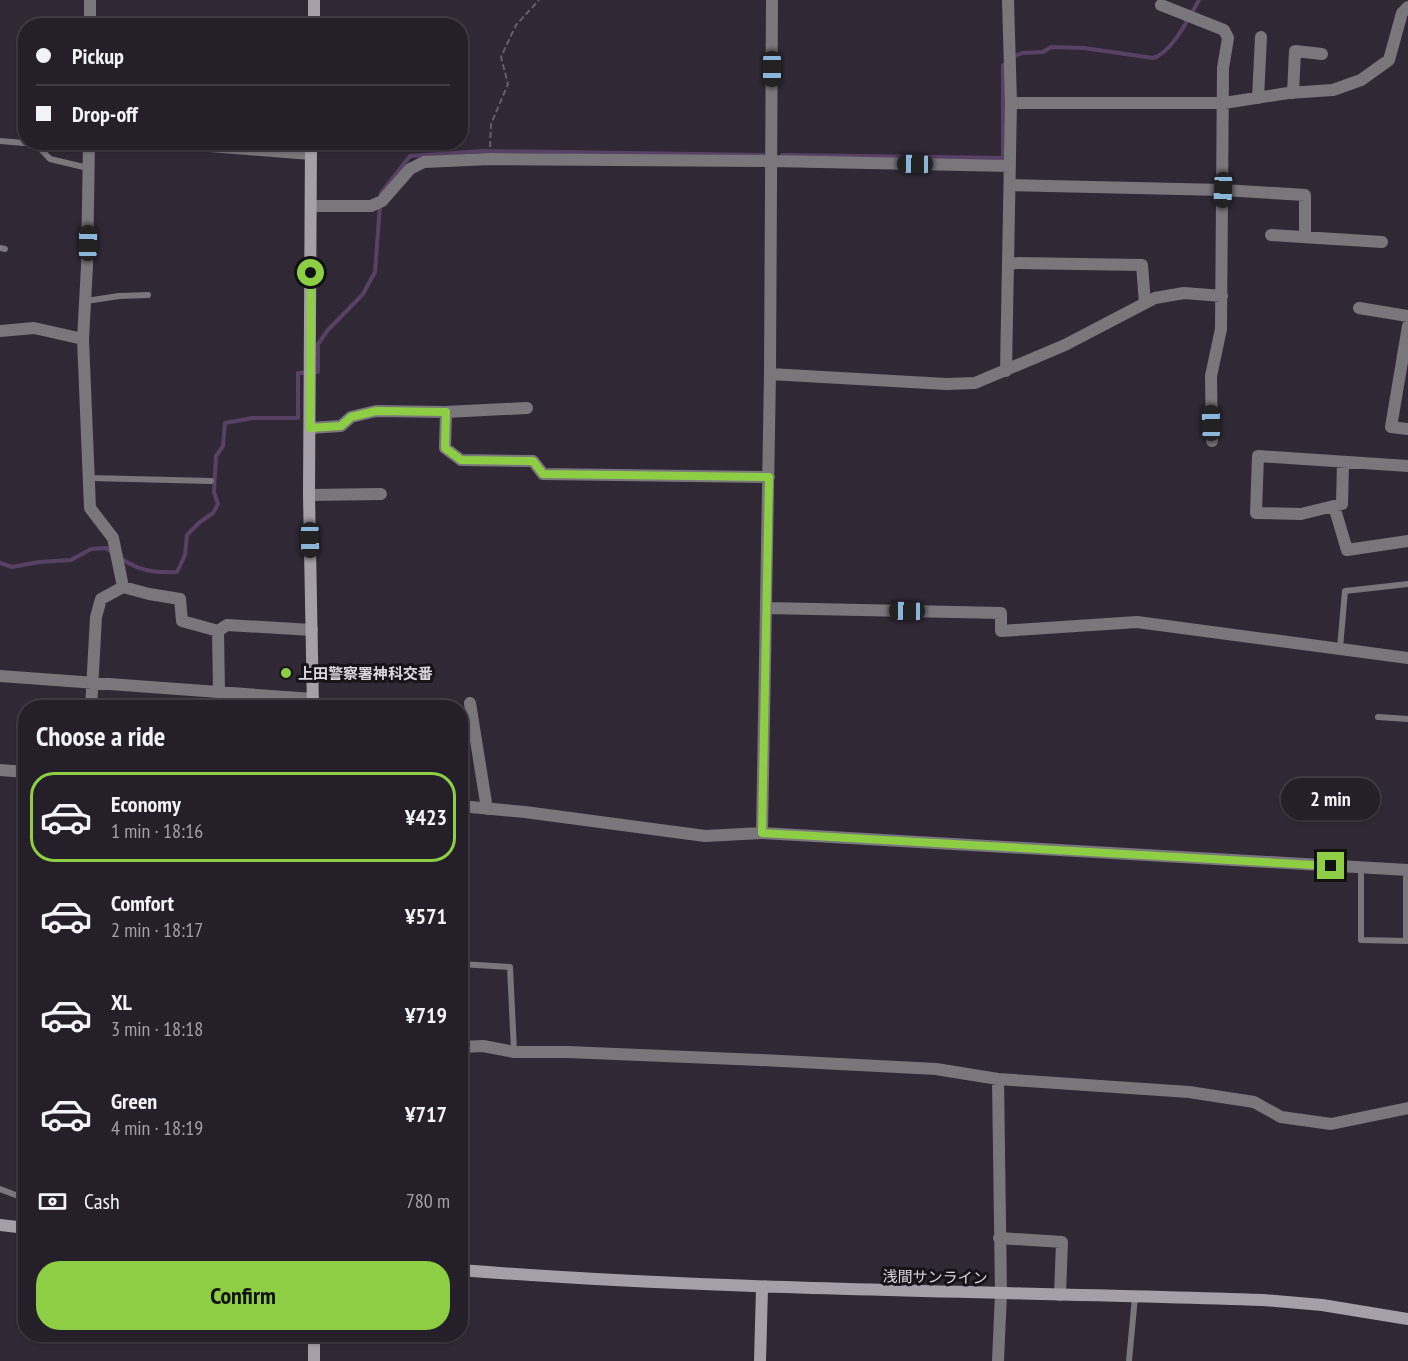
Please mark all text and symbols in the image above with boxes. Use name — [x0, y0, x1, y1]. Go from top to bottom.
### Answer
text: Pickup — [72, 42, 124, 70]
car — [763, 51, 781, 87]
text: Drop-off — [72, 100, 138, 128]
car — [897, 155, 933, 173]
car — [1213, 172, 1233, 208]
car — [79, 225, 97, 261]
route start — [297, 259, 324, 286]
car — [1202, 405, 1220, 441]
car — [301, 522, 319, 558]
car — [889, 602, 925, 620]
place label: 上田警察署神科交番 — [298, 664, 433, 683]
marker: 上田警察署神科交番 — [279, 666, 293, 680]
text: Choose a ride — [36, 719, 165, 753]
callout: 2 min — [1282, 779, 1380, 821]
text: 2 min — [1310, 786, 1351, 812]
icon: car — [39, 790, 93, 844]
text: Economy — [111, 790, 181, 818]
text: ¥423 — [405, 803, 447, 831]
text: 1 min · 18:16 — [111, 818, 203, 844]
route end — [1317, 852, 1344, 879]
icon: car — [39, 889, 93, 943]
text: Comfort — [111, 889, 174, 917]
text: ¥571 — [405, 902, 447, 930]
text: 2 min · 18:17 — [111, 917, 203, 943]
icon: car — [39, 988, 93, 1042]
text: XL — [111, 988, 132, 1016]
text: ¥719 — [405, 1001, 447, 1029]
text: 3 min · 18:18 — [111, 1016, 203, 1042]
icon: car — [39, 1087, 93, 1141]
text: Green — [111, 1087, 157, 1115]
text: ¥717 — [405, 1100, 447, 1128]
text: 4 min · 18:19 — [111, 1115, 203, 1141]
icon: cash — [36, 1185, 69, 1218]
text: Cash — [84, 1187, 120, 1215]
text: 780 m — [406, 1188, 450, 1214]
button: Confirm — [36, 1261, 450, 1330]
street label: 浅間サンライン — [882, 1267, 988, 1287]

